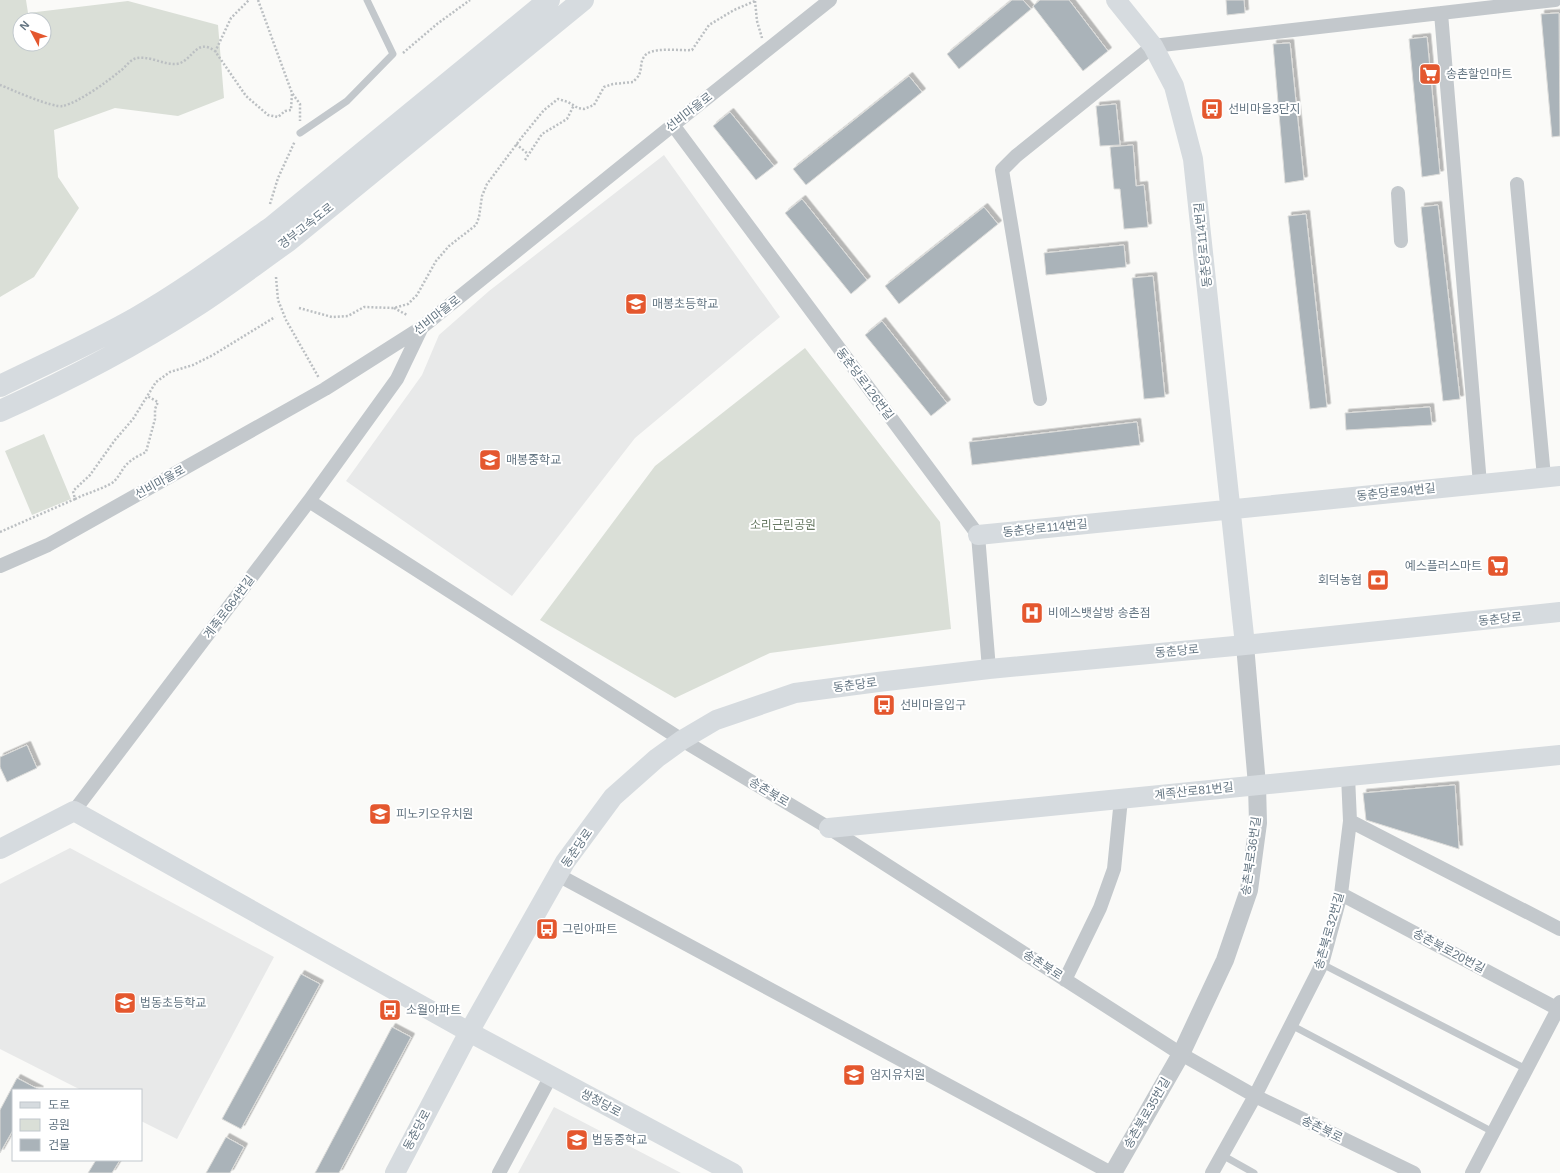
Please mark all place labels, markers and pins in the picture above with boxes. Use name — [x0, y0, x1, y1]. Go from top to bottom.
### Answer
supermarket icon: 송촌할인마트 — [1417, 61, 1443, 87]
place label: 송촌할인마트 — [1446, 67, 1512, 81]
bus stop icon: 선비마을3단지 — [1199, 96, 1225, 122]
place label: 선비마을3단지 — [1228, 102, 1301, 116]
school or university icon: 매봉초등학교 — [623, 291, 649, 317]
place label: 매봉초등학교 — [652, 297, 718, 311]
school or university icon: 매봉중학교 — [477, 447, 503, 473]
place label: 매봉중학교 — [506, 453, 561, 467]
supermarket icon: 예스플러스마트 — [1485, 553, 1511, 579]
place label: 예스플러스마트 — [1405, 559, 1482, 573]
bank icon: 회덕농협 — [1365, 567, 1391, 593]
place label: 회덕농협 — [1318, 573, 1362, 587]
hospital icon: 비에스뱃살방 송촌점 — [1019, 600, 1045, 626]
place label: 비에스뱃살방 송촌점 — [1048, 606, 1151, 620]
bus stop icon: 선비마을입구 — [871, 692, 897, 718]
place label: 선비마을입구 — [900, 698, 966, 712]
school or university icon: 피노키오유치원 — [367, 801, 393, 827]
place label: 피노키오유치원 — [396, 807, 473, 821]
bus stop icon: 그린아파트 — [534, 916, 560, 942]
place label: 그린아파트 — [562, 922, 617, 936]
school or university icon: 법동초등학교 — [112, 990, 138, 1016]
place label: 법동초등학교 — [140, 996, 206, 1010]
bus stop icon: 소월아파트 — [377, 997, 403, 1023]
place label: 소월아파트 — [406, 1003, 461, 1017]
school or university icon: 엄지유치원 — [841, 1062, 867, 1088]
place label: 엄지유치원 — [870, 1068, 925, 1082]
school or university icon: 법동중학교 — [564, 1127, 590, 1153]
place label: 법동중학교 — [592, 1133, 647, 1147]

